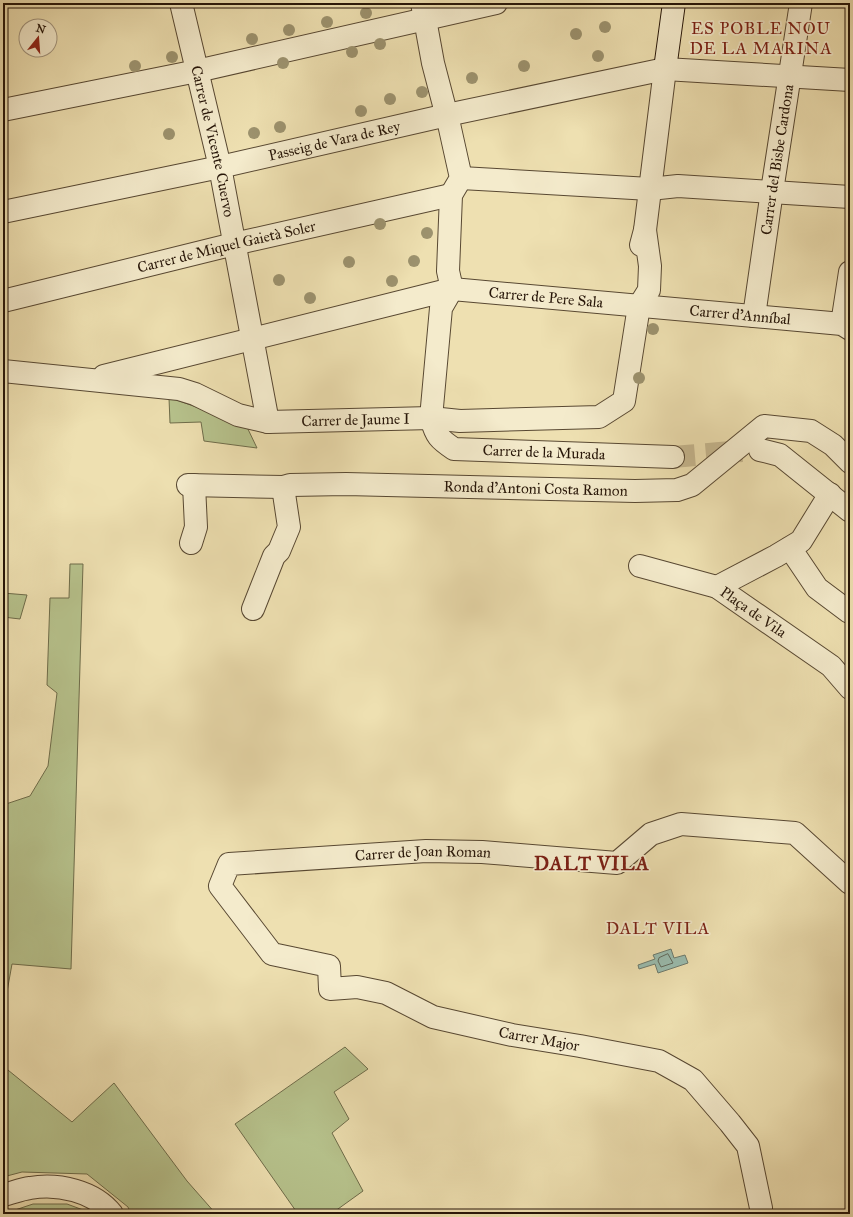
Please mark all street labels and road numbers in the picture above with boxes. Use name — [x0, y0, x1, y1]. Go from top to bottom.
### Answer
street label: Carrer de Vicente Cuervo — [187, 64, 238, 219]
street label: Carrer del Bisbe Cardona — [757, 83, 797, 236]
street label: Passeig de Vara de Rey — [267, 117, 403, 165]
street label: Carrer de Miquel Gaietà Soler — [135, 217, 318, 277]
street label: Carrer de Pere Sala — [488, 283, 605, 312]
street label: Carrer d'Anníbal — [689, 301, 792, 328]
street label: Carrer de Jaume I — [301, 410, 410, 430]
street label: Carrer de la Murada — [482, 441, 606, 464]
street label: Ronda d'Antoni Costa Ramon — [443, 477, 628, 500]
street label: Plaça de Vila — [717, 583, 791, 642]
street label: Carrer de Joan Roman — [354, 842, 492, 865]
street label: Carrer Major — [497, 1023, 581, 1055]

